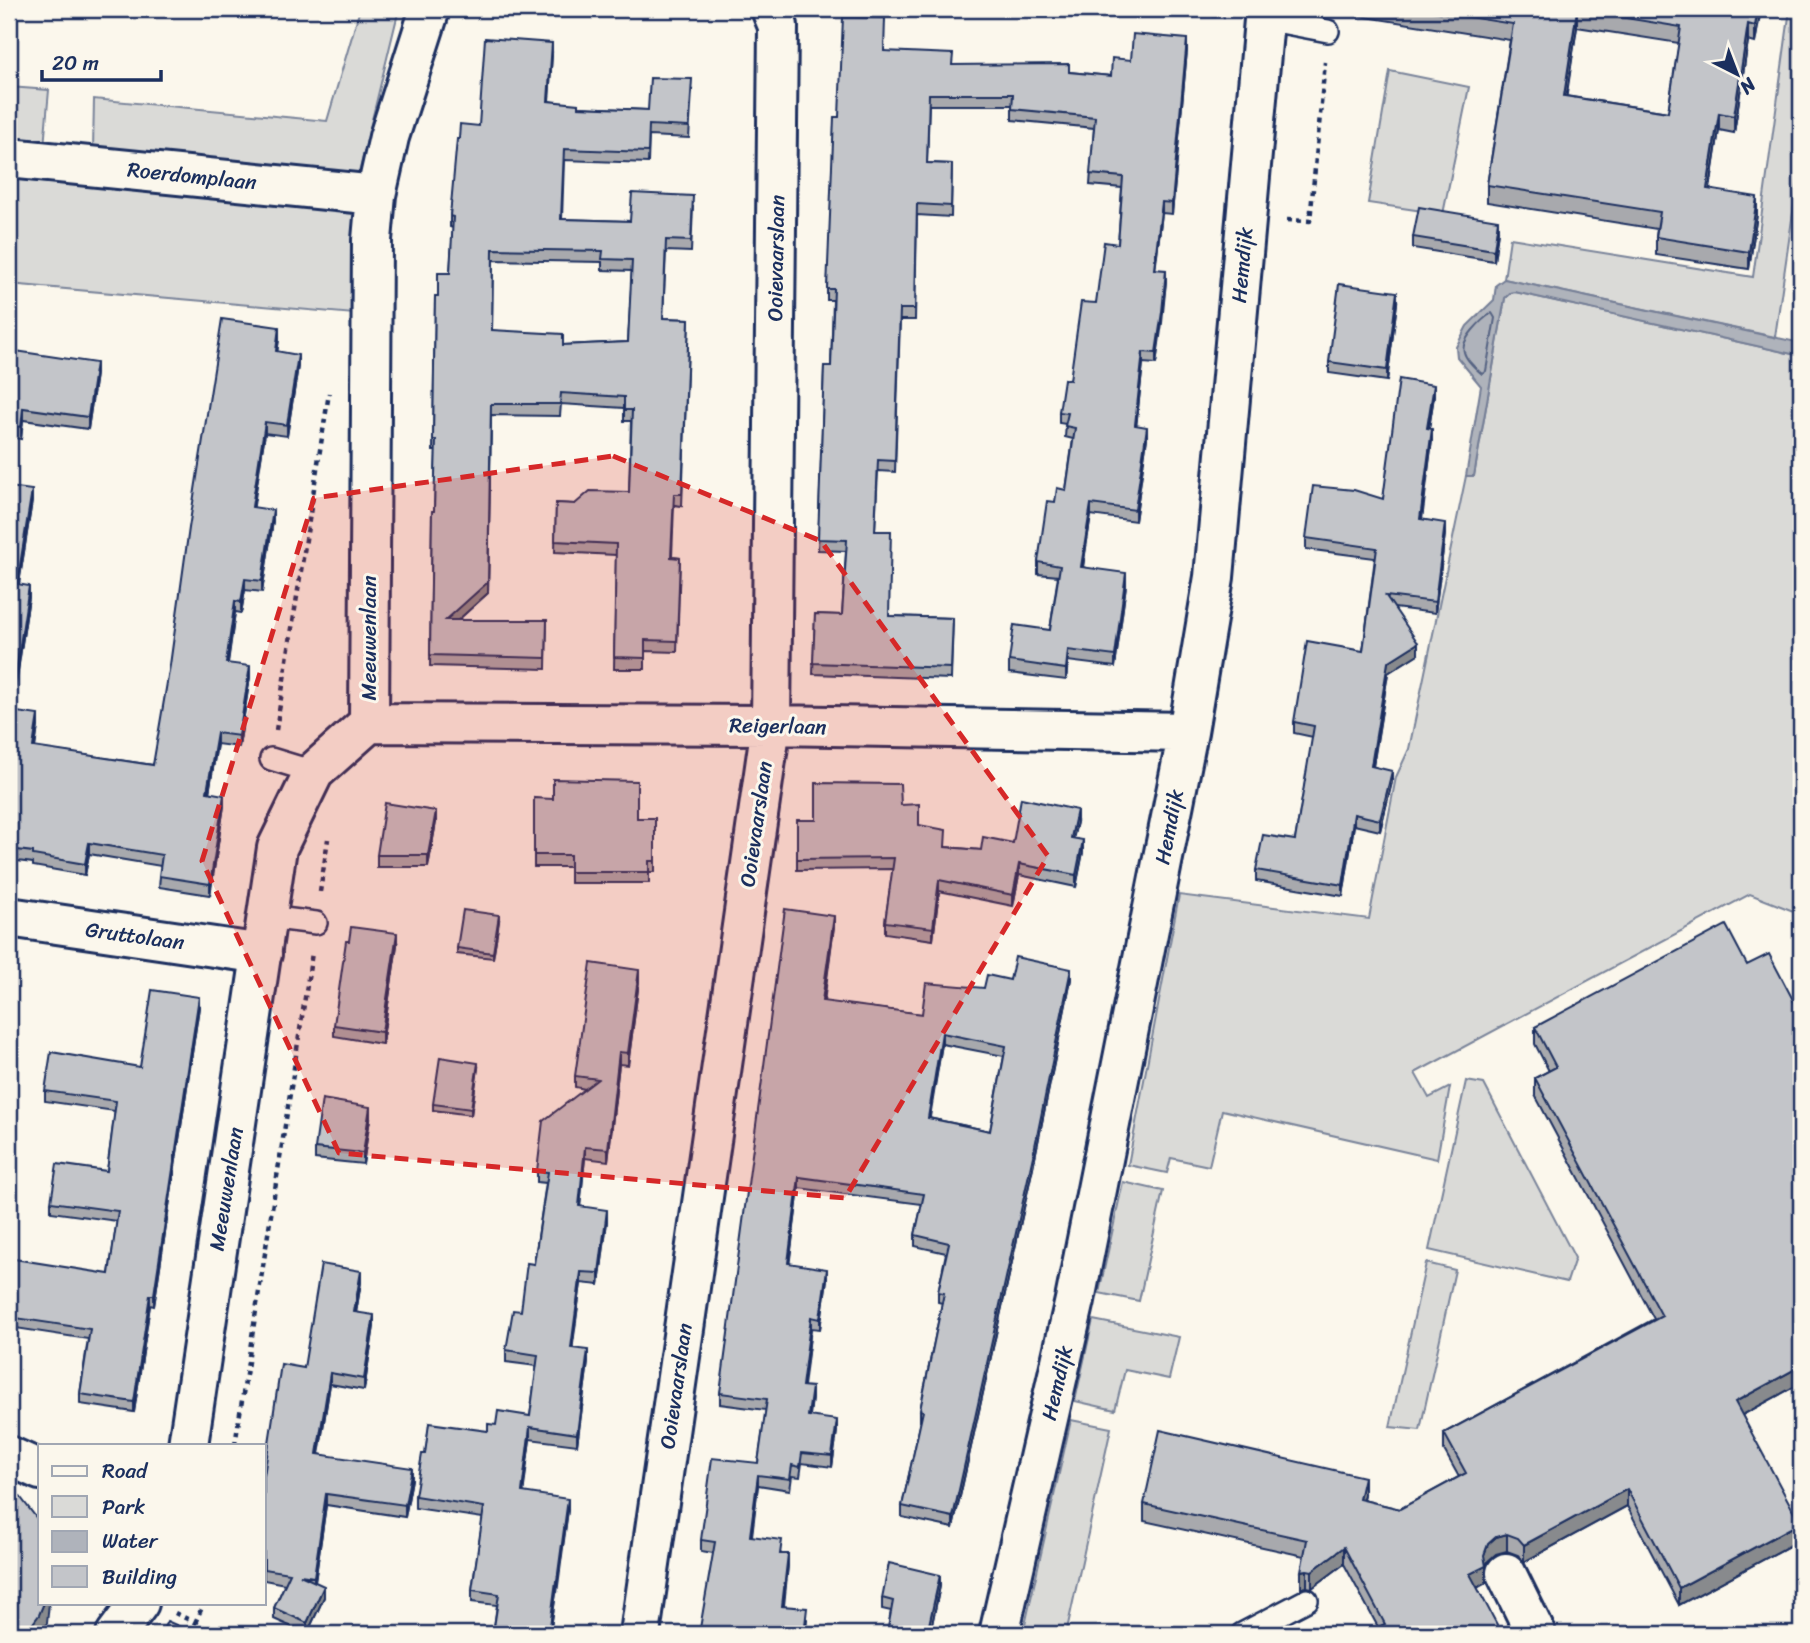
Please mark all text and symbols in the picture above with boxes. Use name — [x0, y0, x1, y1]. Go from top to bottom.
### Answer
scale bar — [42, 38, 161, 82]
north arrow — [1702, 38, 1772, 108]
text: 20 m — [52, 44, 99, 82]
text: N — [1731, 69, 1765, 103]
street label: Roerdomplaan — [125, 150, 259, 202]
street label: Ooievaarslaan — [756, 194, 796, 322]
street label: Hemdijk — [1220, 225, 1264, 304]
street label: Meeuwenlaan — [350, 576, 388, 701]
street label: Reigerlaan — [729, 706, 827, 746]
street label: Ooievaarslaan — [728, 759, 784, 889]
street label: Hemdijk — [1143, 785, 1195, 868]
street label: Gruttolaan — [83, 910, 187, 962]
street label: Meeuwenlaan — [197, 1124, 255, 1254]
street label: Ooievaarslaan — [648, 1321, 704, 1451]
street label: Hemdijk — [1030, 1341, 1084, 1424]
legend — [38, 1444, 266, 1604]
text: Road — [102, 1452, 149, 1490]
text: Park — [102, 1488, 145, 1526]
text: Water — [102, 1522, 159, 1560]
text: Building — [102, 1558, 178, 1596]

